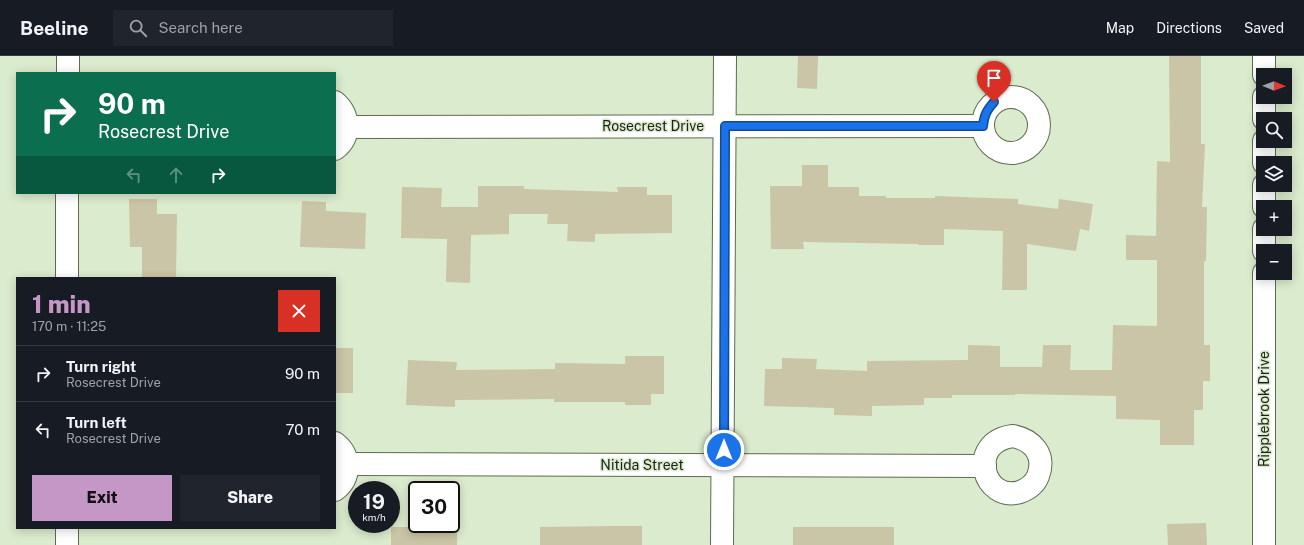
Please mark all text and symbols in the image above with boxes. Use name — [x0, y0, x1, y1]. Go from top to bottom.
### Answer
search box — [113, 10, 393, 46]
text: Beeline — [20, 17, 89, 39]
icon: search — [127, 17, 149, 39]
text: Search here — [159, 19, 243, 36]
text: Map — [1106, 20, 1134, 36]
text: Directions — [1156, 20, 1222, 36]
text: Saved — [1244, 20, 1284, 36]
pin — [977, 61, 1011, 102]
icon: arrive — [983, 67, 1005, 89]
north arrow — [1256, 68, 1292, 104]
map controls — [1256, 68, 1292, 280]
text: 90 m — [98, 87, 166, 120]
icon: right — [32, 88, 84, 140]
button: search — [1256, 112, 1292, 148]
street label: Rosecrest Drive — [602, 118, 704, 134]
text: Rosecrest Drive — [98, 121, 229, 142]
button: layers — [1256, 156, 1292, 192]
icon: left — [123, 164, 145, 186]
icon: ahead — [165, 164, 187, 186]
icon: right — [207, 164, 229, 186]
button: + — [1256, 200, 1292, 236]
button: − — [1256, 244, 1292, 280]
text: 1 min — [32, 290, 91, 318]
button: close — [278, 290, 320, 332]
text: 170 m · 11:25 — [32, 319, 106, 334]
street label: Ripplebrook Drive — [1256, 351, 1272, 467]
text: Turn right — [66, 358, 136, 375]
icon: right — [32, 363, 54, 385]
text: 90 m — [285, 365, 320, 382]
text: Rosecrest Drive — [66, 375, 161, 390]
text: Turn left — [66, 414, 127, 431]
icon: left — [32, 419, 54, 441]
text: 70 m — [285, 421, 320, 438]
position arrow — [703, 429, 745, 471]
text: Rosecrest Drive — [66, 431, 161, 446]
street label: Nitida Street — [600, 457, 684, 473]
button: Exit — [32, 475, 172, 521]
button: Share — [180, 475, 320, 521]
speed limit sign: 30 — [408, 481, 460, 533]
text: 19 — [363, 490, 385, 514]
text: km/h — [362, 511, 386, 523]

